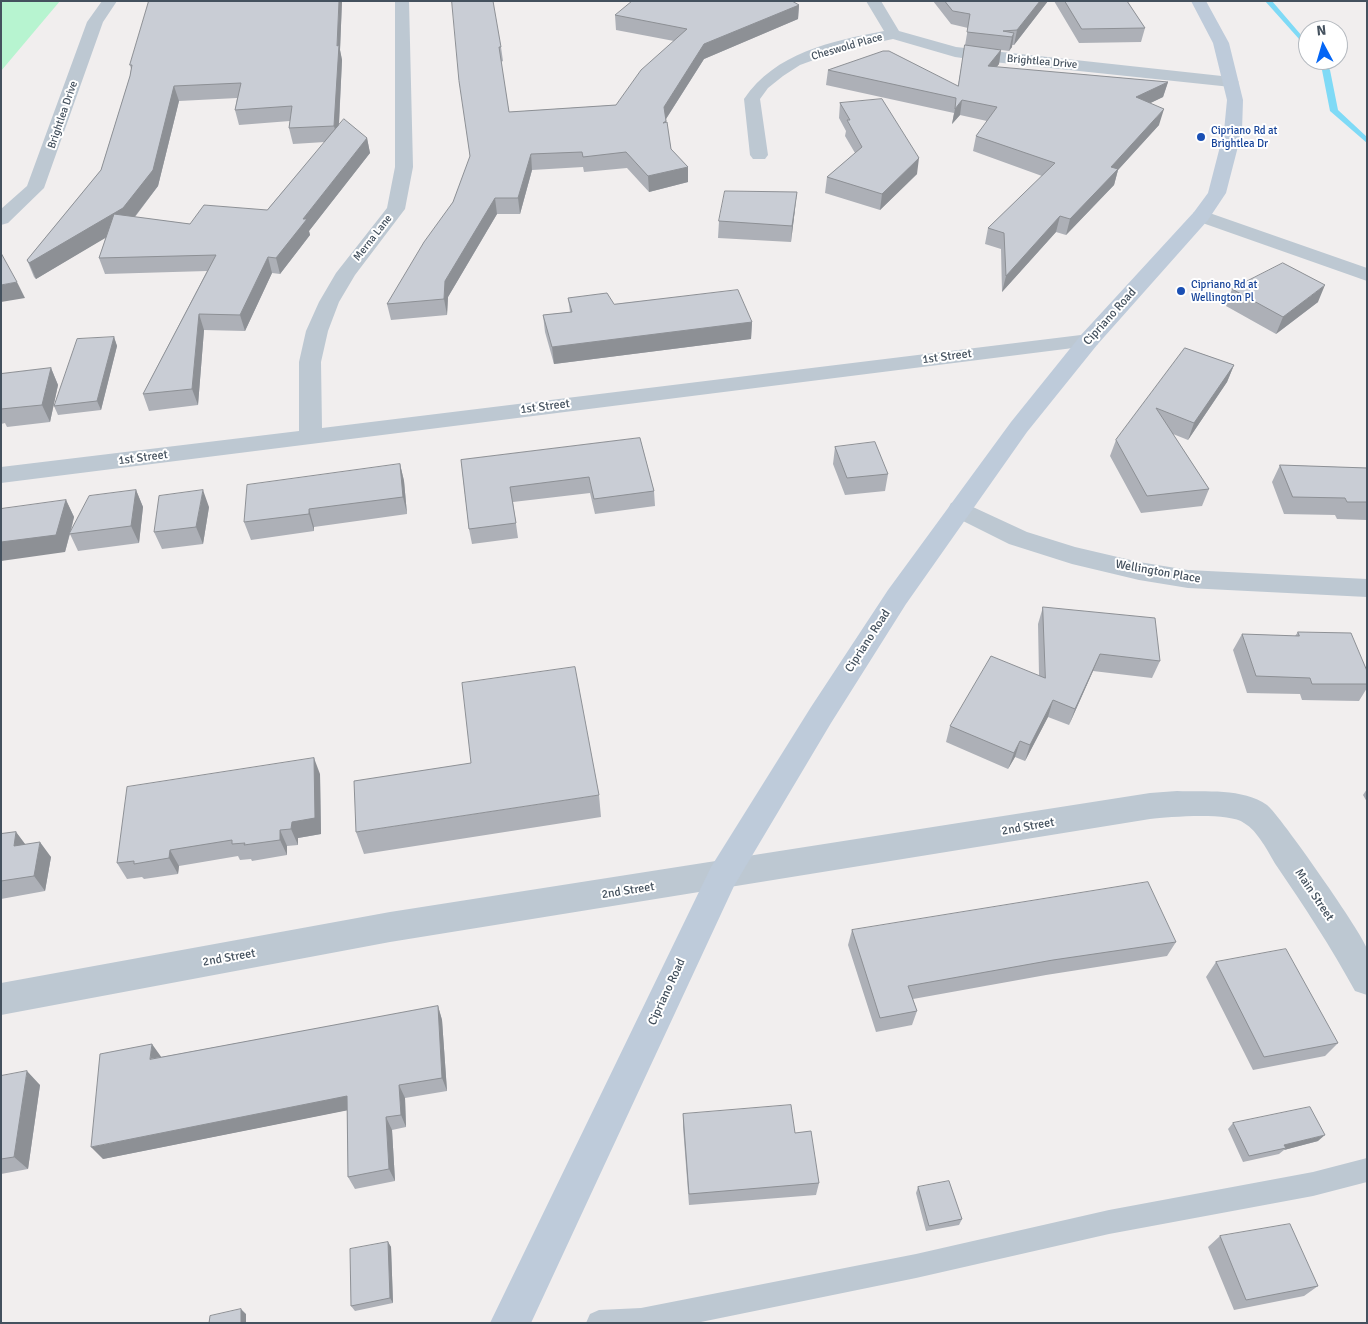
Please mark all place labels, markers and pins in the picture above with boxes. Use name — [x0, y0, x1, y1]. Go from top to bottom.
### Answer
place label: Cipriano Rd at Brightlea Dr — [1211, 124, 1277, 150]
marker: Cipriano Rd at Brightlea Dr — [1195, 131, 1207, 143]
place label: Cipriano Rd at Wellington Pl — [1191, 278, 1257, 304]
marker: Cipriano Rd at Wellington Pl — [1175, 285, 1187, 297]

